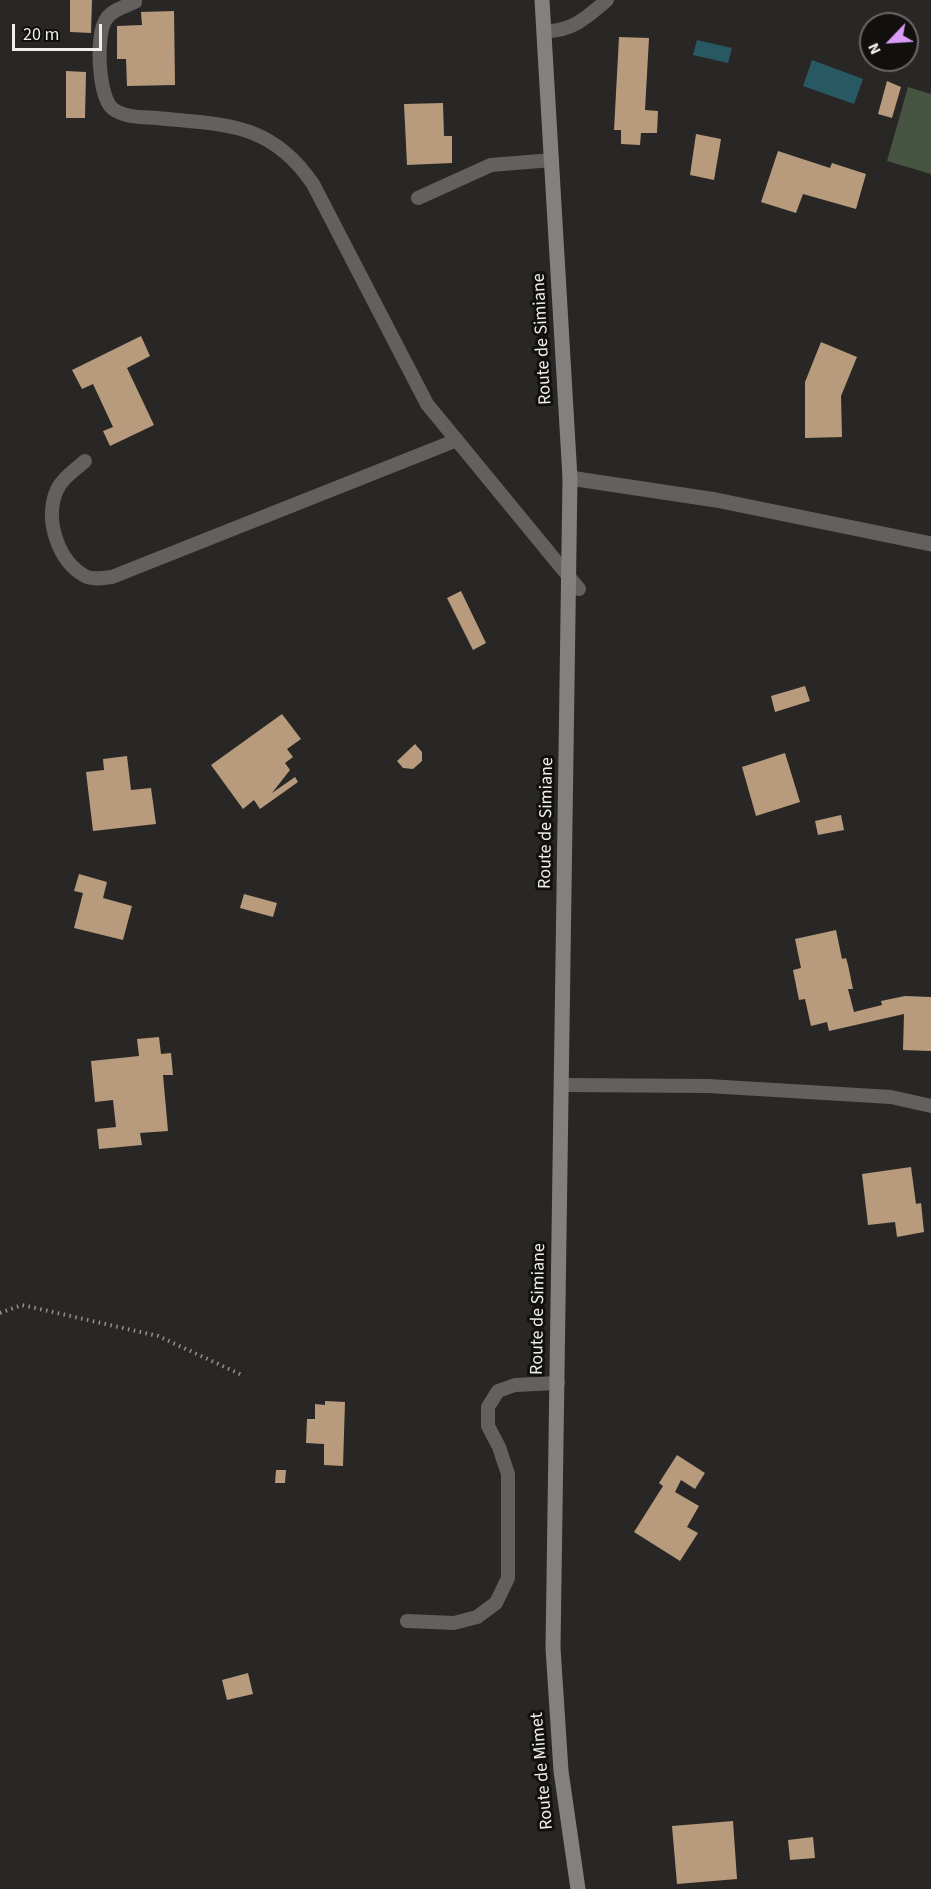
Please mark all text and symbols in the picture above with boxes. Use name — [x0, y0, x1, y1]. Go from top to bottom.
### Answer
scale bar — [15, 12, 105, 50]
north arrow — [859, 12, 919, 72]
text: 20 m — [23, 22, 59, 47]
text: N — [862, 39, 887, 58]
street label: Route de Simiane — [529, 273, 557, 405]
street label: Route de Simiane — [535, 757, 559, 889]
street label: Route de Simiane — [527, 1243, 551, 1375]
street label: Route de Mimet — [527, 1711, 559, 1831]

